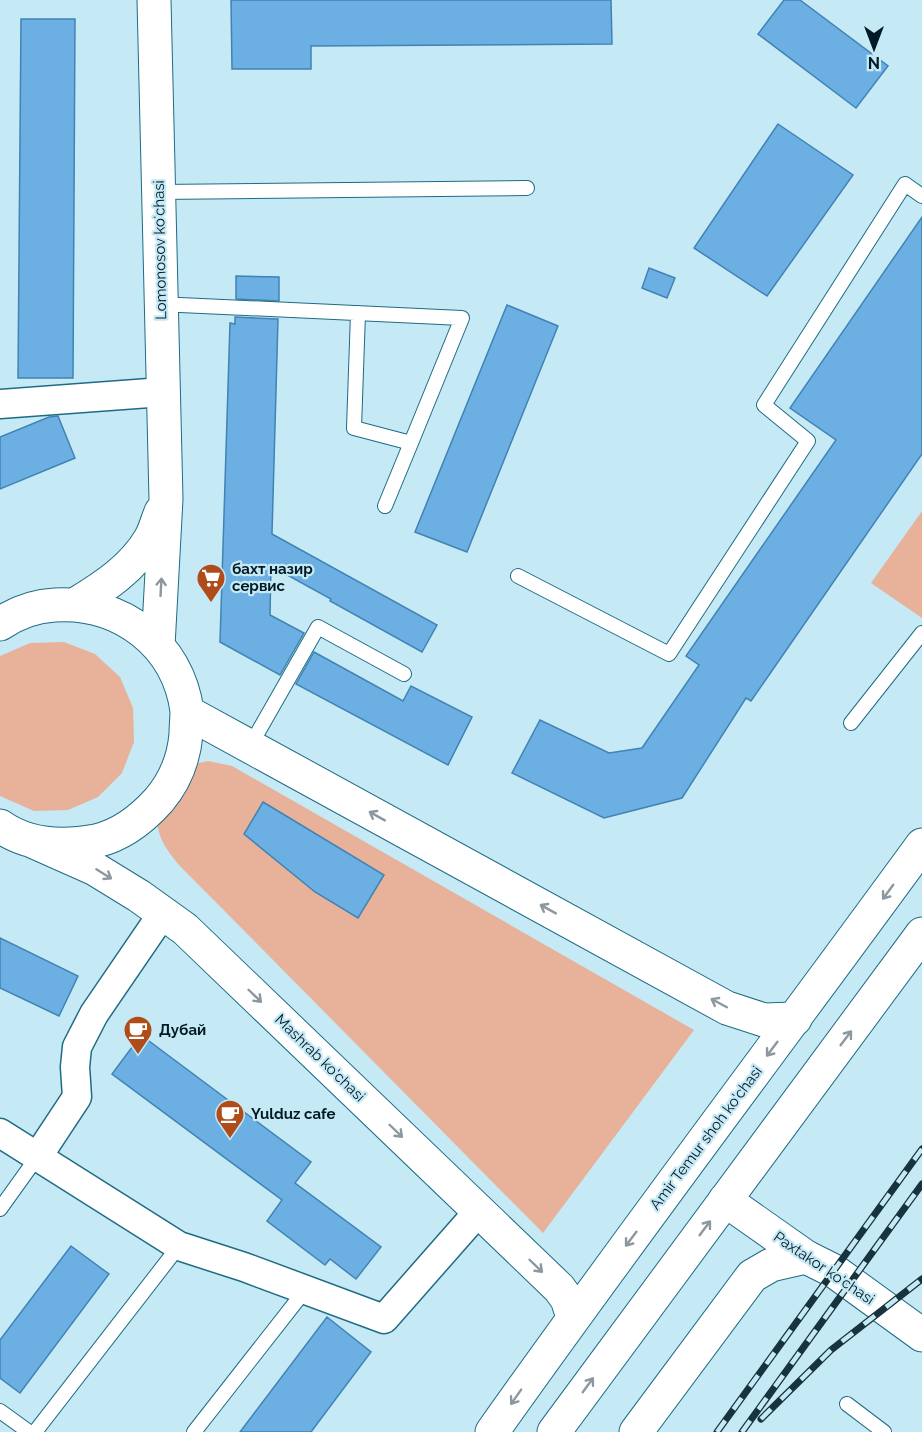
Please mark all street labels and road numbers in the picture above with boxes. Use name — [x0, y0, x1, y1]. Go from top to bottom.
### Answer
street label: Lomonosov koʻchasi — [150, 180, 170, 320]
street label: Mashrab ko'chasi — [271, 1011, 369, 1105]
street label: Amir Temur shoh ko'chasi — [646, 1063, 766, 1213]
street label: Paxtakor ko'chasi — [770, 1228, 878, 1308]

